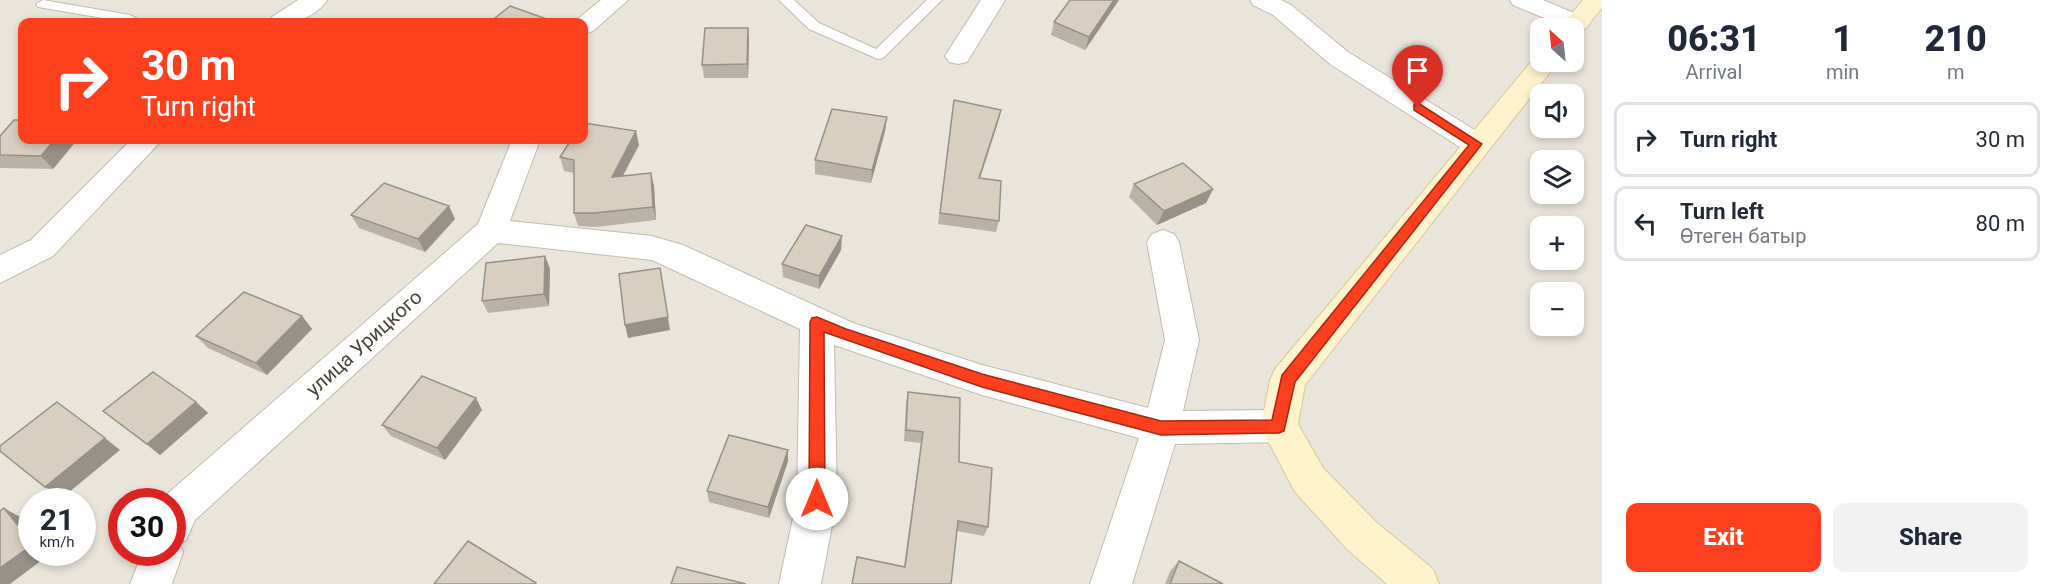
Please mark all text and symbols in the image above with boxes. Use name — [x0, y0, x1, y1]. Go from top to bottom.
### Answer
north arrow — [1530, 18, 1584, 72]
map controls — [1530, 18, 1584, 336]
text: 06:31 — [1667, 18, 1761, 60]
text: 1 — [1832, 18, 1853, 60]
text: 210 — [1925, 18, 1987, 60]
text: 30 m — [141, 41, 236, 90]
icon: right — [42, 42, 120, 120]
pin — [1392, 45, 1443, 107]
icon: arrive — [1401, 54, 1434, 87]
text: Arrival — [1686, 60, 1742, 84]
text: min — [1826, 60, 1859, 84]
text: m — [1947, 60, 1964, 84]
button: sound — [1530, 84, 1584, 138]
text: Turn right — [141, 91, 256, 123]
icon: right — [1629, 123, 1662, 156]
text: Turn right — [1680, 127, 1777, 152]
text: 30 m — [1976, 127, 2025, 152]
button: layers — [1530, 150, 1584, 204]
text: Turn left — [1680, 199, 1764, 224]
icon: left — [1629, 207, 1662, 240]
text: 80 m — [1976, 211, 2025, 236]
button: + — [1530, 216, 1584, 270]
text: Өтеген батыр — [1680, 224, 1807, 248]
button: − — [1530, 282, 1584, 336]
street label: улица Урицкого — [301, 285, 427, 401]
position arrow — [785, 467, 849, 531]
speed limit sign: 30 — [108, 488, 186, 566]
text: 21 — [40, 502, 74, 537]
button: Exit — [1626, 503, 1821, 572]
button: Share — [1833, 503, 2028, 572]
text: km/h — [39, 533, 75, 551]

